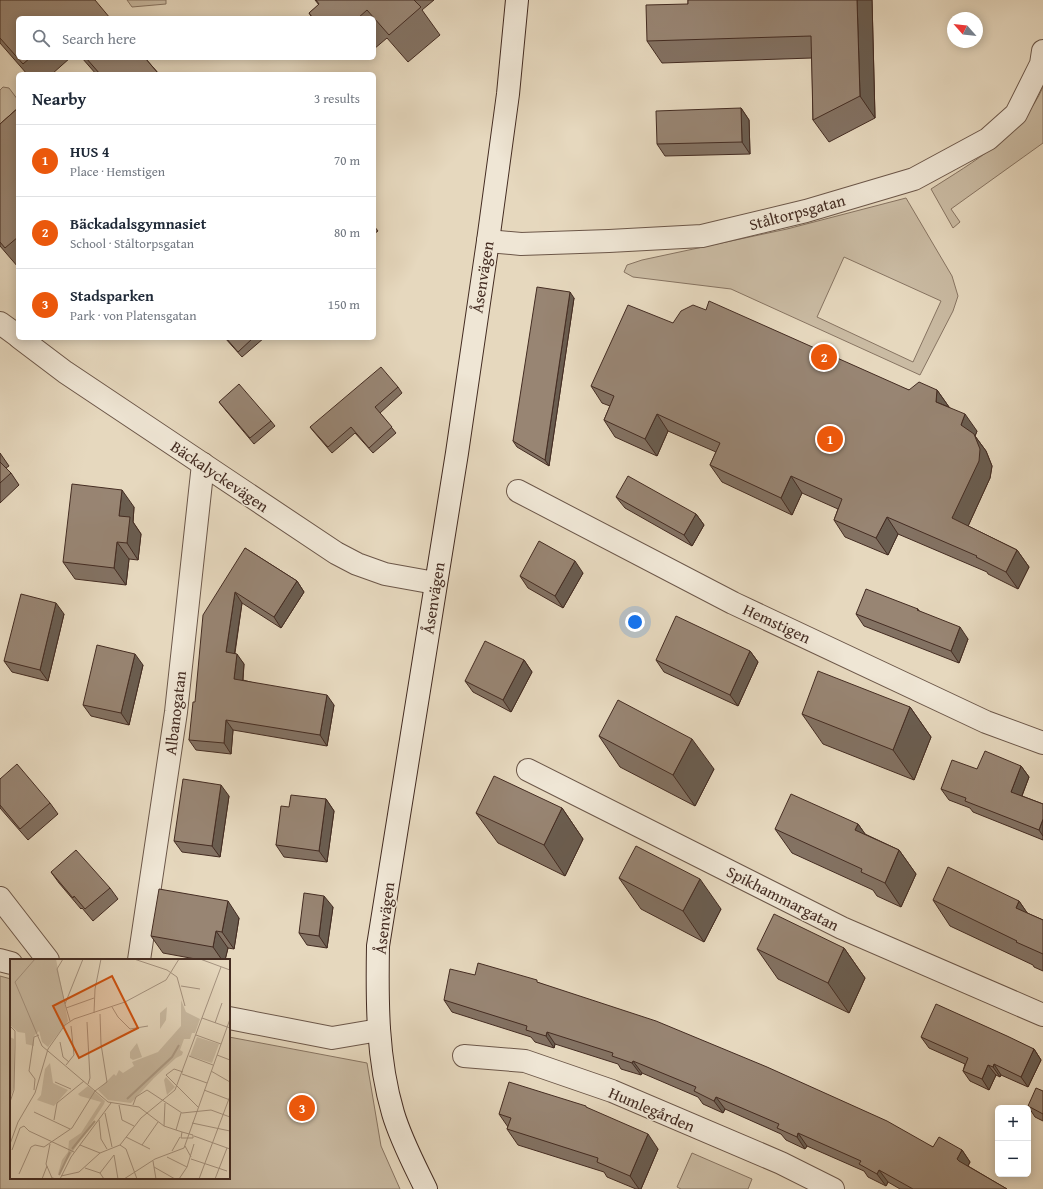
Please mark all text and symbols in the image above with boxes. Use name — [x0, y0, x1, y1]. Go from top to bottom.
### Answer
north arrow — [947, 12, 983, 48]
search box — [16, 16, 376, 60]
icon: search — [30, 27, 52, 49]
text: Search here — [62, 28, 136, 49]
text: Nearby — [32, 86, 86, 111]
text: 3 results — [314, 89, 360, 108]
text: HUS 4 — [70, 141, 109, 162]
text: 1 — [42, 151, 48, 170]
text: 70 m — [334, 151, 360, 170]
text: Place · Hemstigen — [70, 162, 165, 181]
street label: Ståltorpsgatan — [746, 188, 848, 236]
text: Bäckadalsgymnasiet — [70, 213, 206, 234]
text: 2 — [42, 223, 48, 242]
text: 80 m — [334, 223, 360, 242]
text: School · Ståltorpsgatan — [70, 234, 194, 253]
street label: Åsenvägen — [464, 239, 500, 315]
text: Stadsparken — [70, 285, 154, 306]
text: 3 — [42, 295, 48, 314]
text: 150 m — [328, 295, 360, 314]
text: Park · von Platensgatan — [70, 306, 197, 325]
pin: 2 — [811, 342, 837, 372]
pin: 1 — [817, 424, 843, 454]
street label: Bäckalyckevägen — [166, 434, 274, 518]
street label: Åsenvägen — [415, 560, 451, 636]
street label: Hemstigen — [739, 597, 815, 649]
your location — [625, 612, 645, 632]
street label: Albanogatan — [158, 669, 192, 757]
street label: Spikhammargatan — [722, 859, 844, 937]
street label: Åsenvägen — [368, 881, 400, 955]
inset map — [10, 959, 230, 1179]
street label: Humlegården — [605, 1080, 699, 1138]
pin: 3 — [289, 1093, 315, 1123]
map controls — [995, 1105, 1031, 1177]
button: + — [995, 1105, 1031, 1141]
button: − — [995, 1141, 1031, 1177]

